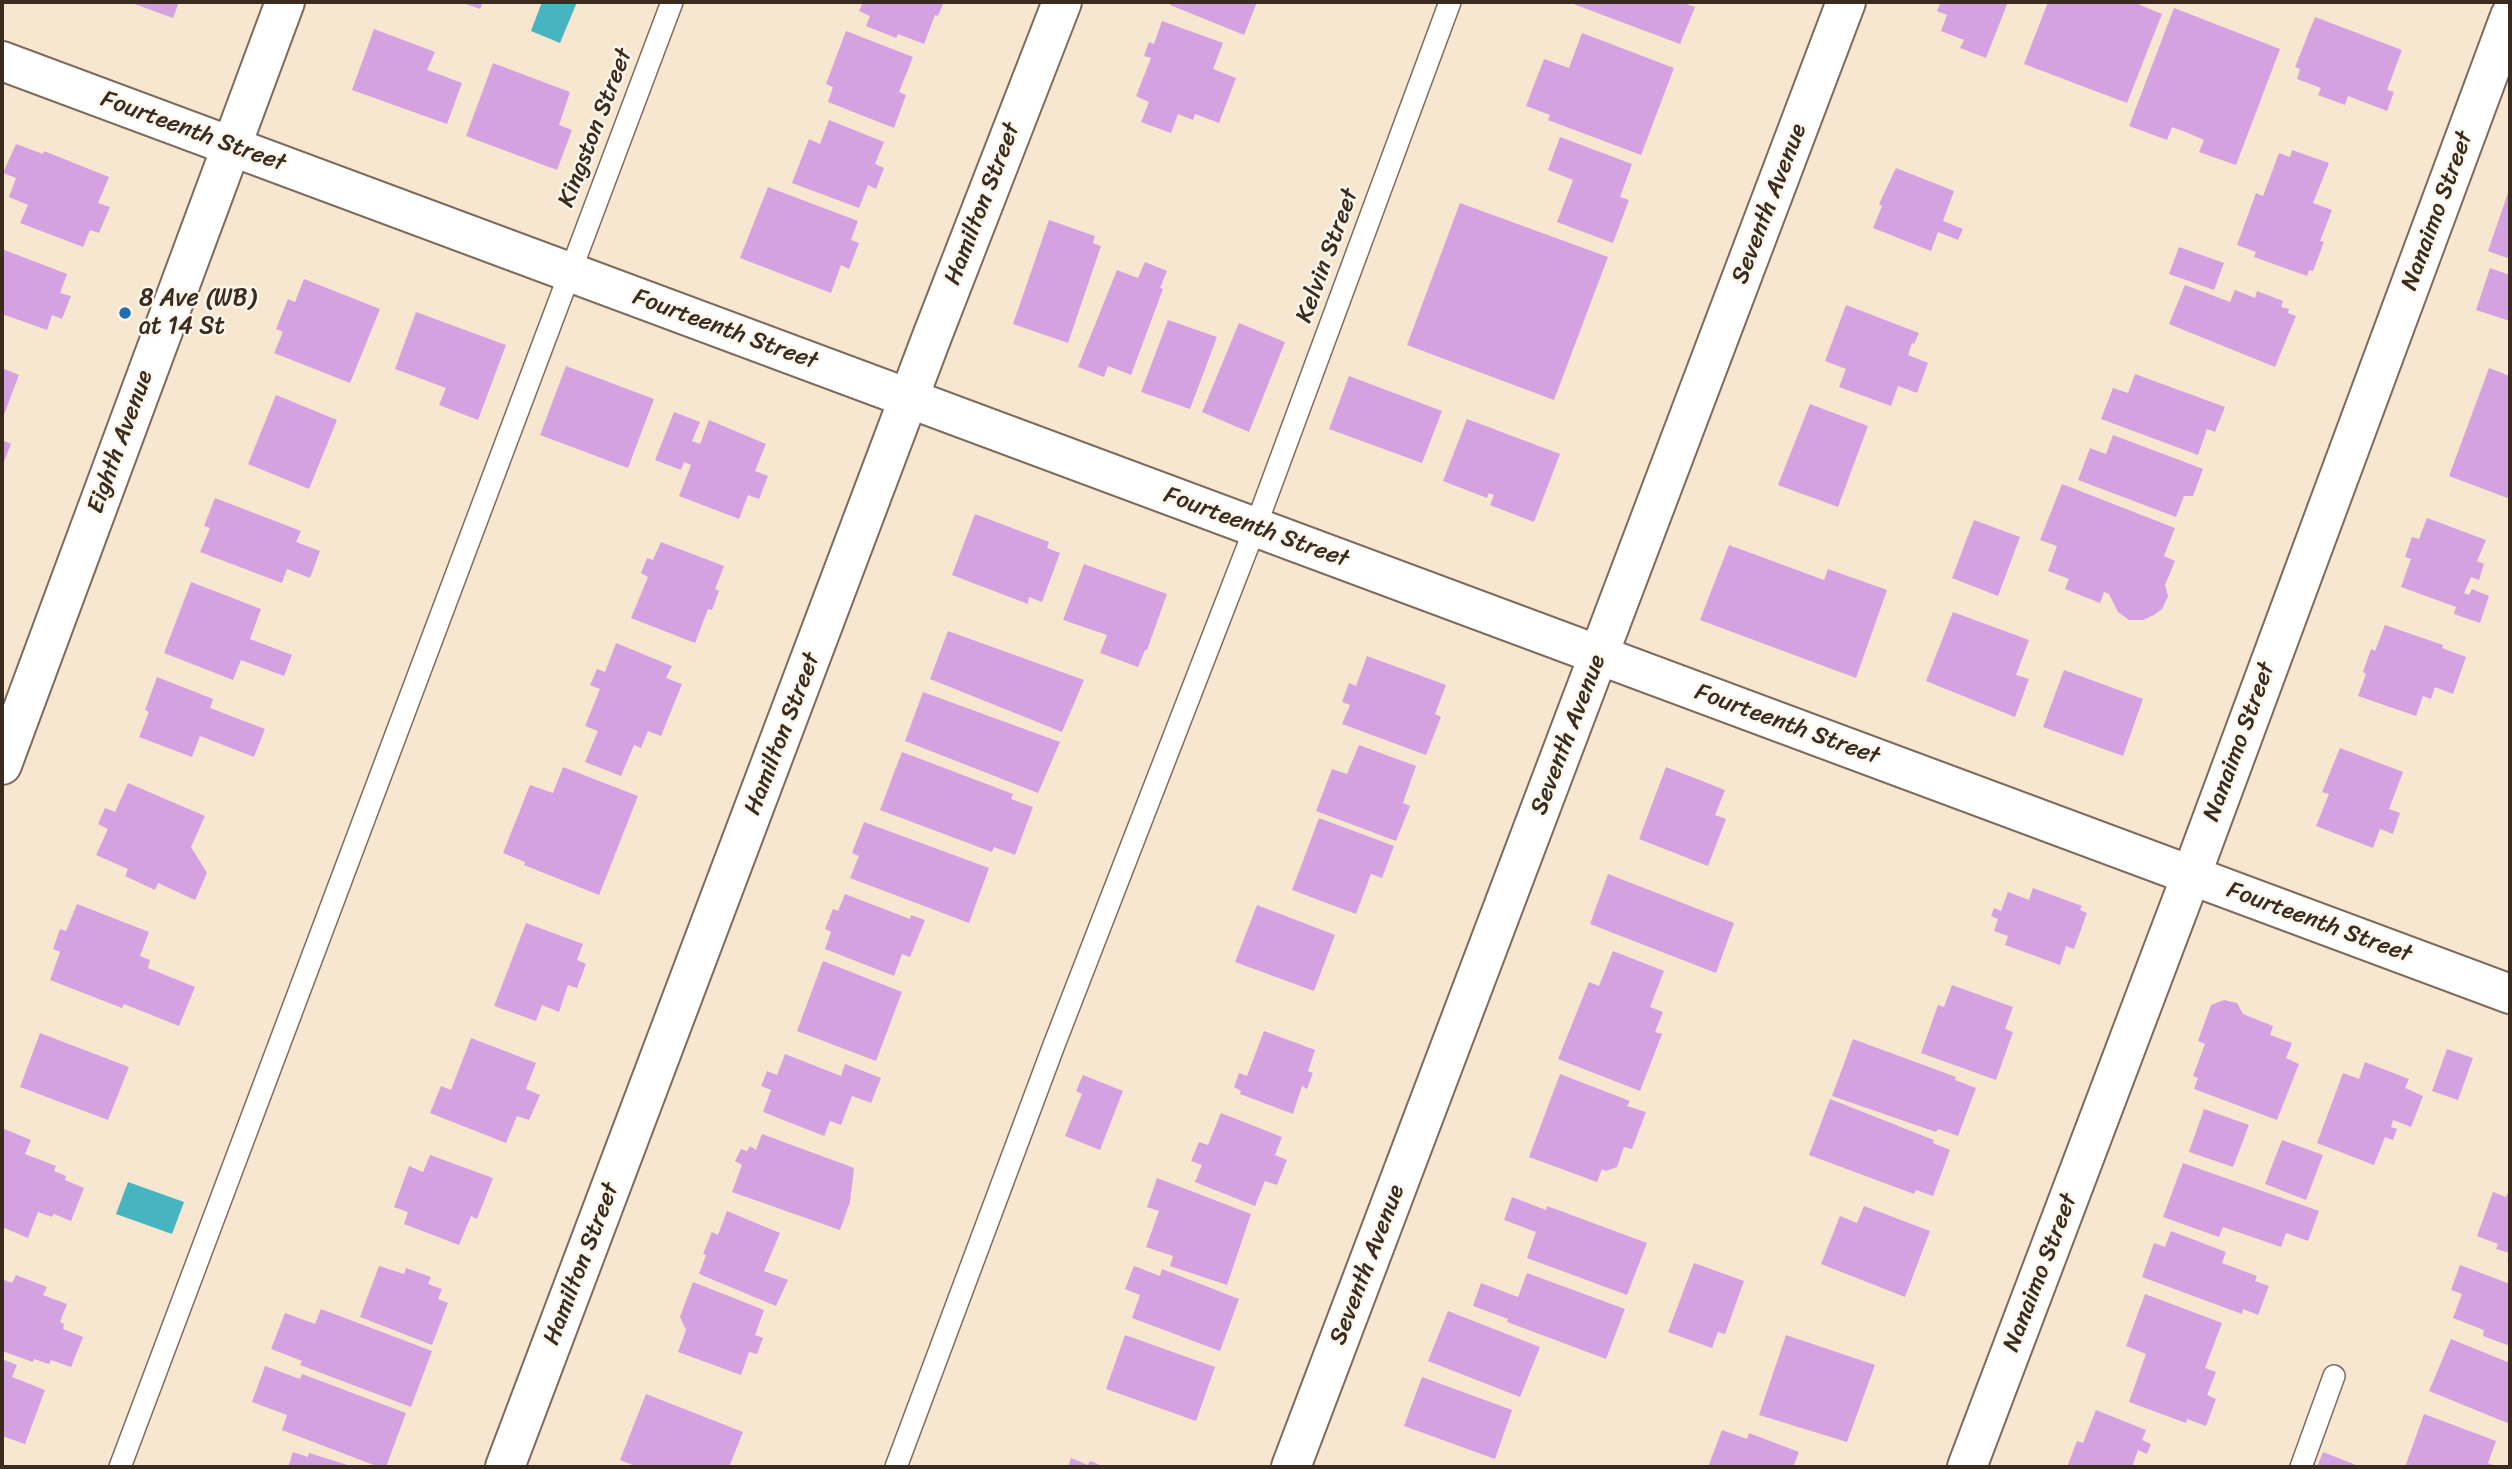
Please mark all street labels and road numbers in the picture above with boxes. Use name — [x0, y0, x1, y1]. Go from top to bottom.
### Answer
street label: Kingston Street — [553, 45, 639, 211]
street label: Fourteenth Street — [97, 85, 289, 179]
street label: Hamilton Street — [939, 119, 1027, 289]
street label: Seventh Avenue — [1726, 120, 1814, 288]
street label: Nanaimo Street — [2396, 128, 2480, 294]
street label: Kelvin Street — [1290, 185, 1366, 327]
street label: Fourteenth Street — [629, 283, 821, 377]
street label: Eighth Avenue — [82, 367, 160, 517]
street label: Fourteenth Street — [1160, 481, 1352, 575]
street label: Hamilton Street — [739, 649, 827, 819]
street label: Seventh Avenue — [1525, 651, 1613, 819]
street label: Nanaimo Street — [2198, 659, 2282, 825]
street label: Fourteenth Street — [1691, 678, 1883, 772]
street label: Fourteenth Street — [2223, 876, 2415, 970]
street label: Hamilton Street — [538, 1179, 626, 1349]
street label: Seventh Avenue — [1324, 1181, 1412, 1349]
street label: Nanaimo Street — [1998, 1190, 2084, 1356]

